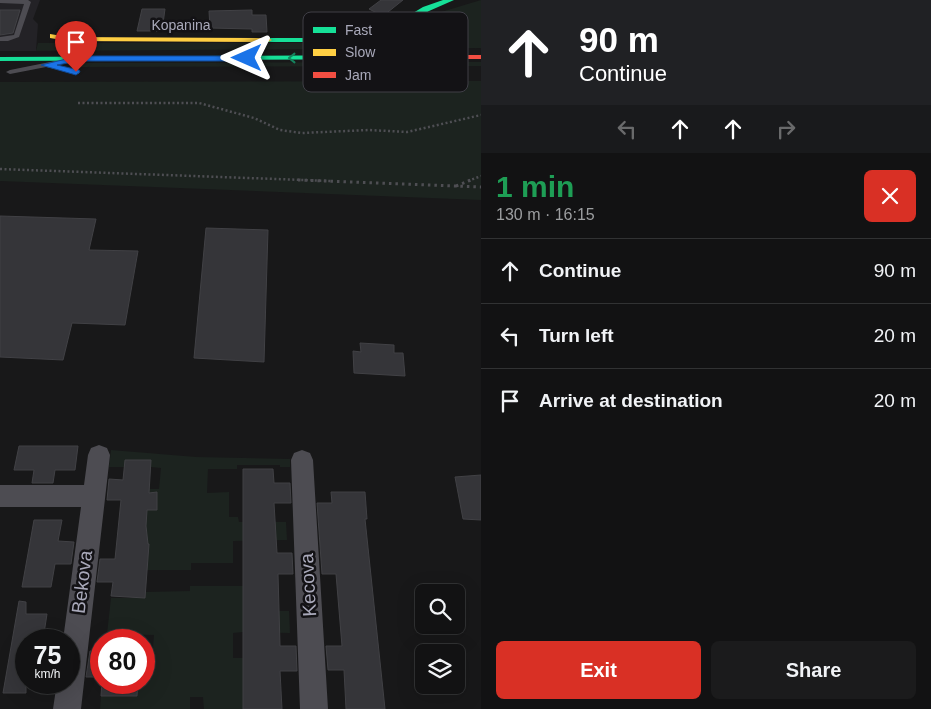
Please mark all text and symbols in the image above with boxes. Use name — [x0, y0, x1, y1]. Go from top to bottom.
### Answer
legend — [303, 12, 468, 92]
street label: Kopanina — [151, 17, 211, 33]
icon: ahead — [496, 20, 561, 85]
text: 90 m — [579, 20, 659, 59]
pin — [55, 21, 97, 72]
text: Fast — [345, 22, 372, 38]
icon: arrive — [62, 28, 90, 56]
position arrow — [220, 31, 272, 83]
text: Slow — [345, 44, 376, 60]
one-way arrow — [288, 53, 296, 63]
text: Continue — [579, 61, 667, 86]
text: Jam — [345, 67, 371, 83]
icon: left — [613, 115, 641, 143]
icon: ahead — [666, 115, 694, 143]
icon: ahead — [719, 115, 747, 143]
icon: right — [772, 115, 800, 143]
text: 1 min — [496, 170, 574, 203]
button: close — [864, 170, 916, 222]
text: 130 m · 16:15 — [496, 206, 595, 223]
icon: ahead — [496, 257, 524, 285]
text: Continue — [539, 260, 621, 281]
text: 90 m — [874, 260, 916, 281]
icon: left — [496, 322, 524, 350]
text: Turn left — [539, 325, 614, 346]
text: 20 m — [874, 325, 916, 346]
icon: arrive — [496, 387, 524, 415]
text: Arrive at destination — [539, 390, 723, 411]
text: 20 m — [874, 390, 916, 411]
street label: Bekova — [68, 549, 96, 615]
street label: Kecova — [296, 552, 320, 617]
map controls — [415, 584, 465, 694]
button: search — [415, 584, 465, 634]
speed limit sign: 80 — [90, 629, 155, 694]
text: 75 — [34, 641, 61, 669]
button: Exit — [496, 641, 701, 699]
button: Share — [711, 641, 916, 699]
button: layers — [415, 644, 465, 694]
text: km/h — [34, 667, 61, 681]

